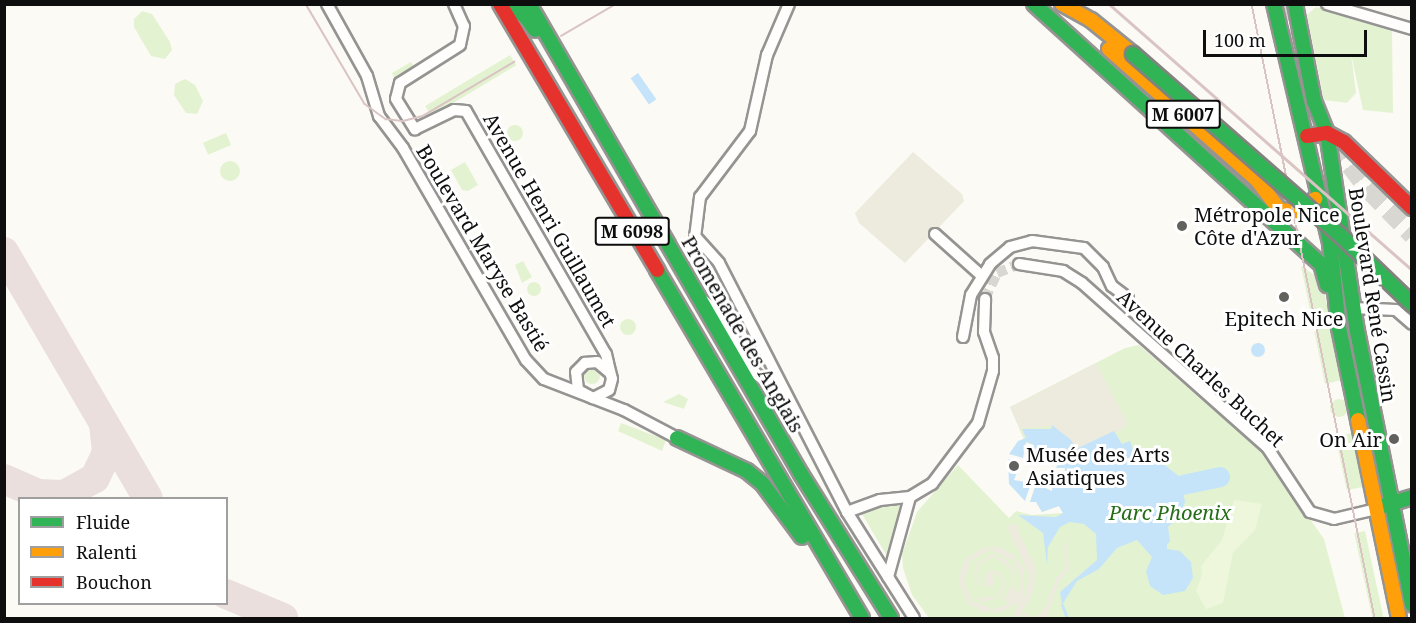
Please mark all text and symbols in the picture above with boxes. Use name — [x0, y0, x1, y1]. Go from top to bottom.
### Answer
scale bar — [1206, 18, 1370, 56]
text: 100 m — [1214, 28, 1266, 52]
road number: M 6007 — [1146, 99, 1220, 129]
street label: Avenue Henri Guillaumet — [479, 109, 621, 331]
street label: Boulevard Maryse Bastié — [412, 140, 554, 356]
street label: Boulevard René Cassin — [1344, 186, 1402, 404]
place label: Métropole Nice Côte d'Azur — [1194, 202, 1340, 249]
road number: M 6098 — [594, 216, 670, 246]
marker: Métropole Nice Côte d'Azur — [1175, 219, 1189, 233]
street label: Promenade des Anglais — [677, 232, 809, 436]
street label: Avenue Charles Buchet — [1113, 284, 1289, 452]
marker: Epitech Nice — [1277, 290, 1291, 304]
place label: Epitech Nice — [1225, 306, 1343, 330]
place label: On Air — [1319, 427, 1382, 451]
marker: On Air — [1387, 432, 1401, 446]
place label: Musée des Arts Asiatiques — [1026, 442, 1170, 489]
marker: Musée des Arts Asiatiques — [1007, 459, 1021, 473]
legend — [18, 497, 228, 605]
park label: Parc Phoenix — [1109, 500, 1231, 524]
text: Fluide — [76, 510, 130, 534]
text: Ralenti — [76, 540, 137, 564]
text: Bouchon — [76, 570, 152, 594]

